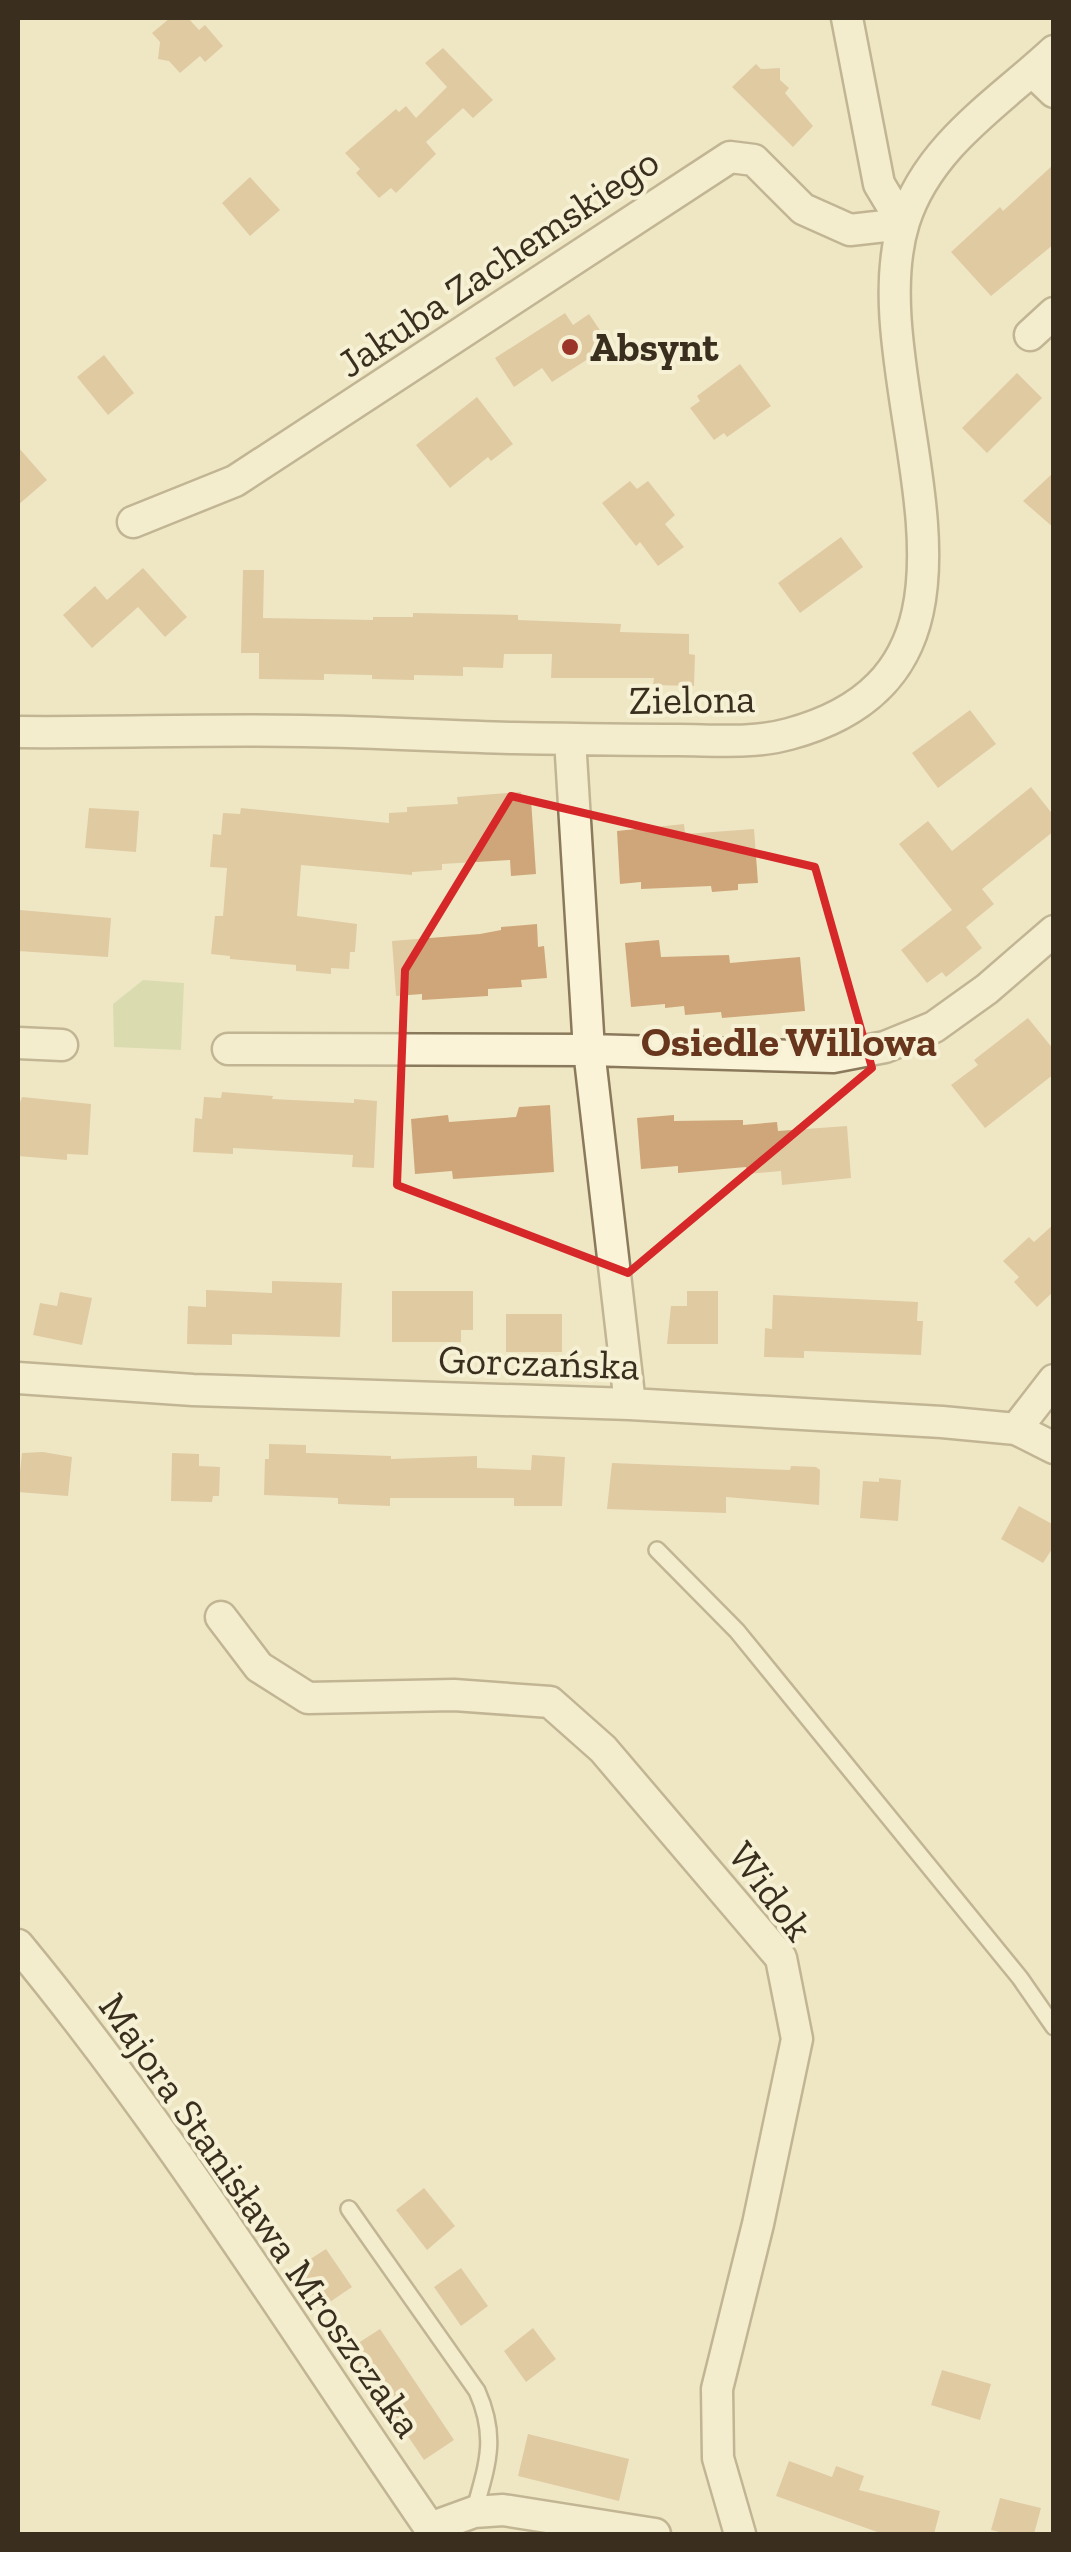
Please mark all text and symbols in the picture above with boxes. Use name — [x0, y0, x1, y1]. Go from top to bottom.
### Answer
street label: Jakuba Zachemskiego — [328, 137, 668, 387]
place label: Absynt — [590, 323, 720, 371]
marker: Absynt — [559, 336, 581, 358]
street label: Zielona — [628, 674, 756, 724]
district label: Osiedle Willowa — [641, 1016, 937, 1067]
street label: Gorczańska — [437, 1334, 641, 1390]
street label: Widok — [718, 1832, 824, 1950]
street label: Majora Stanisława Mroszczaka — [89, 1984, 433, 2446]

